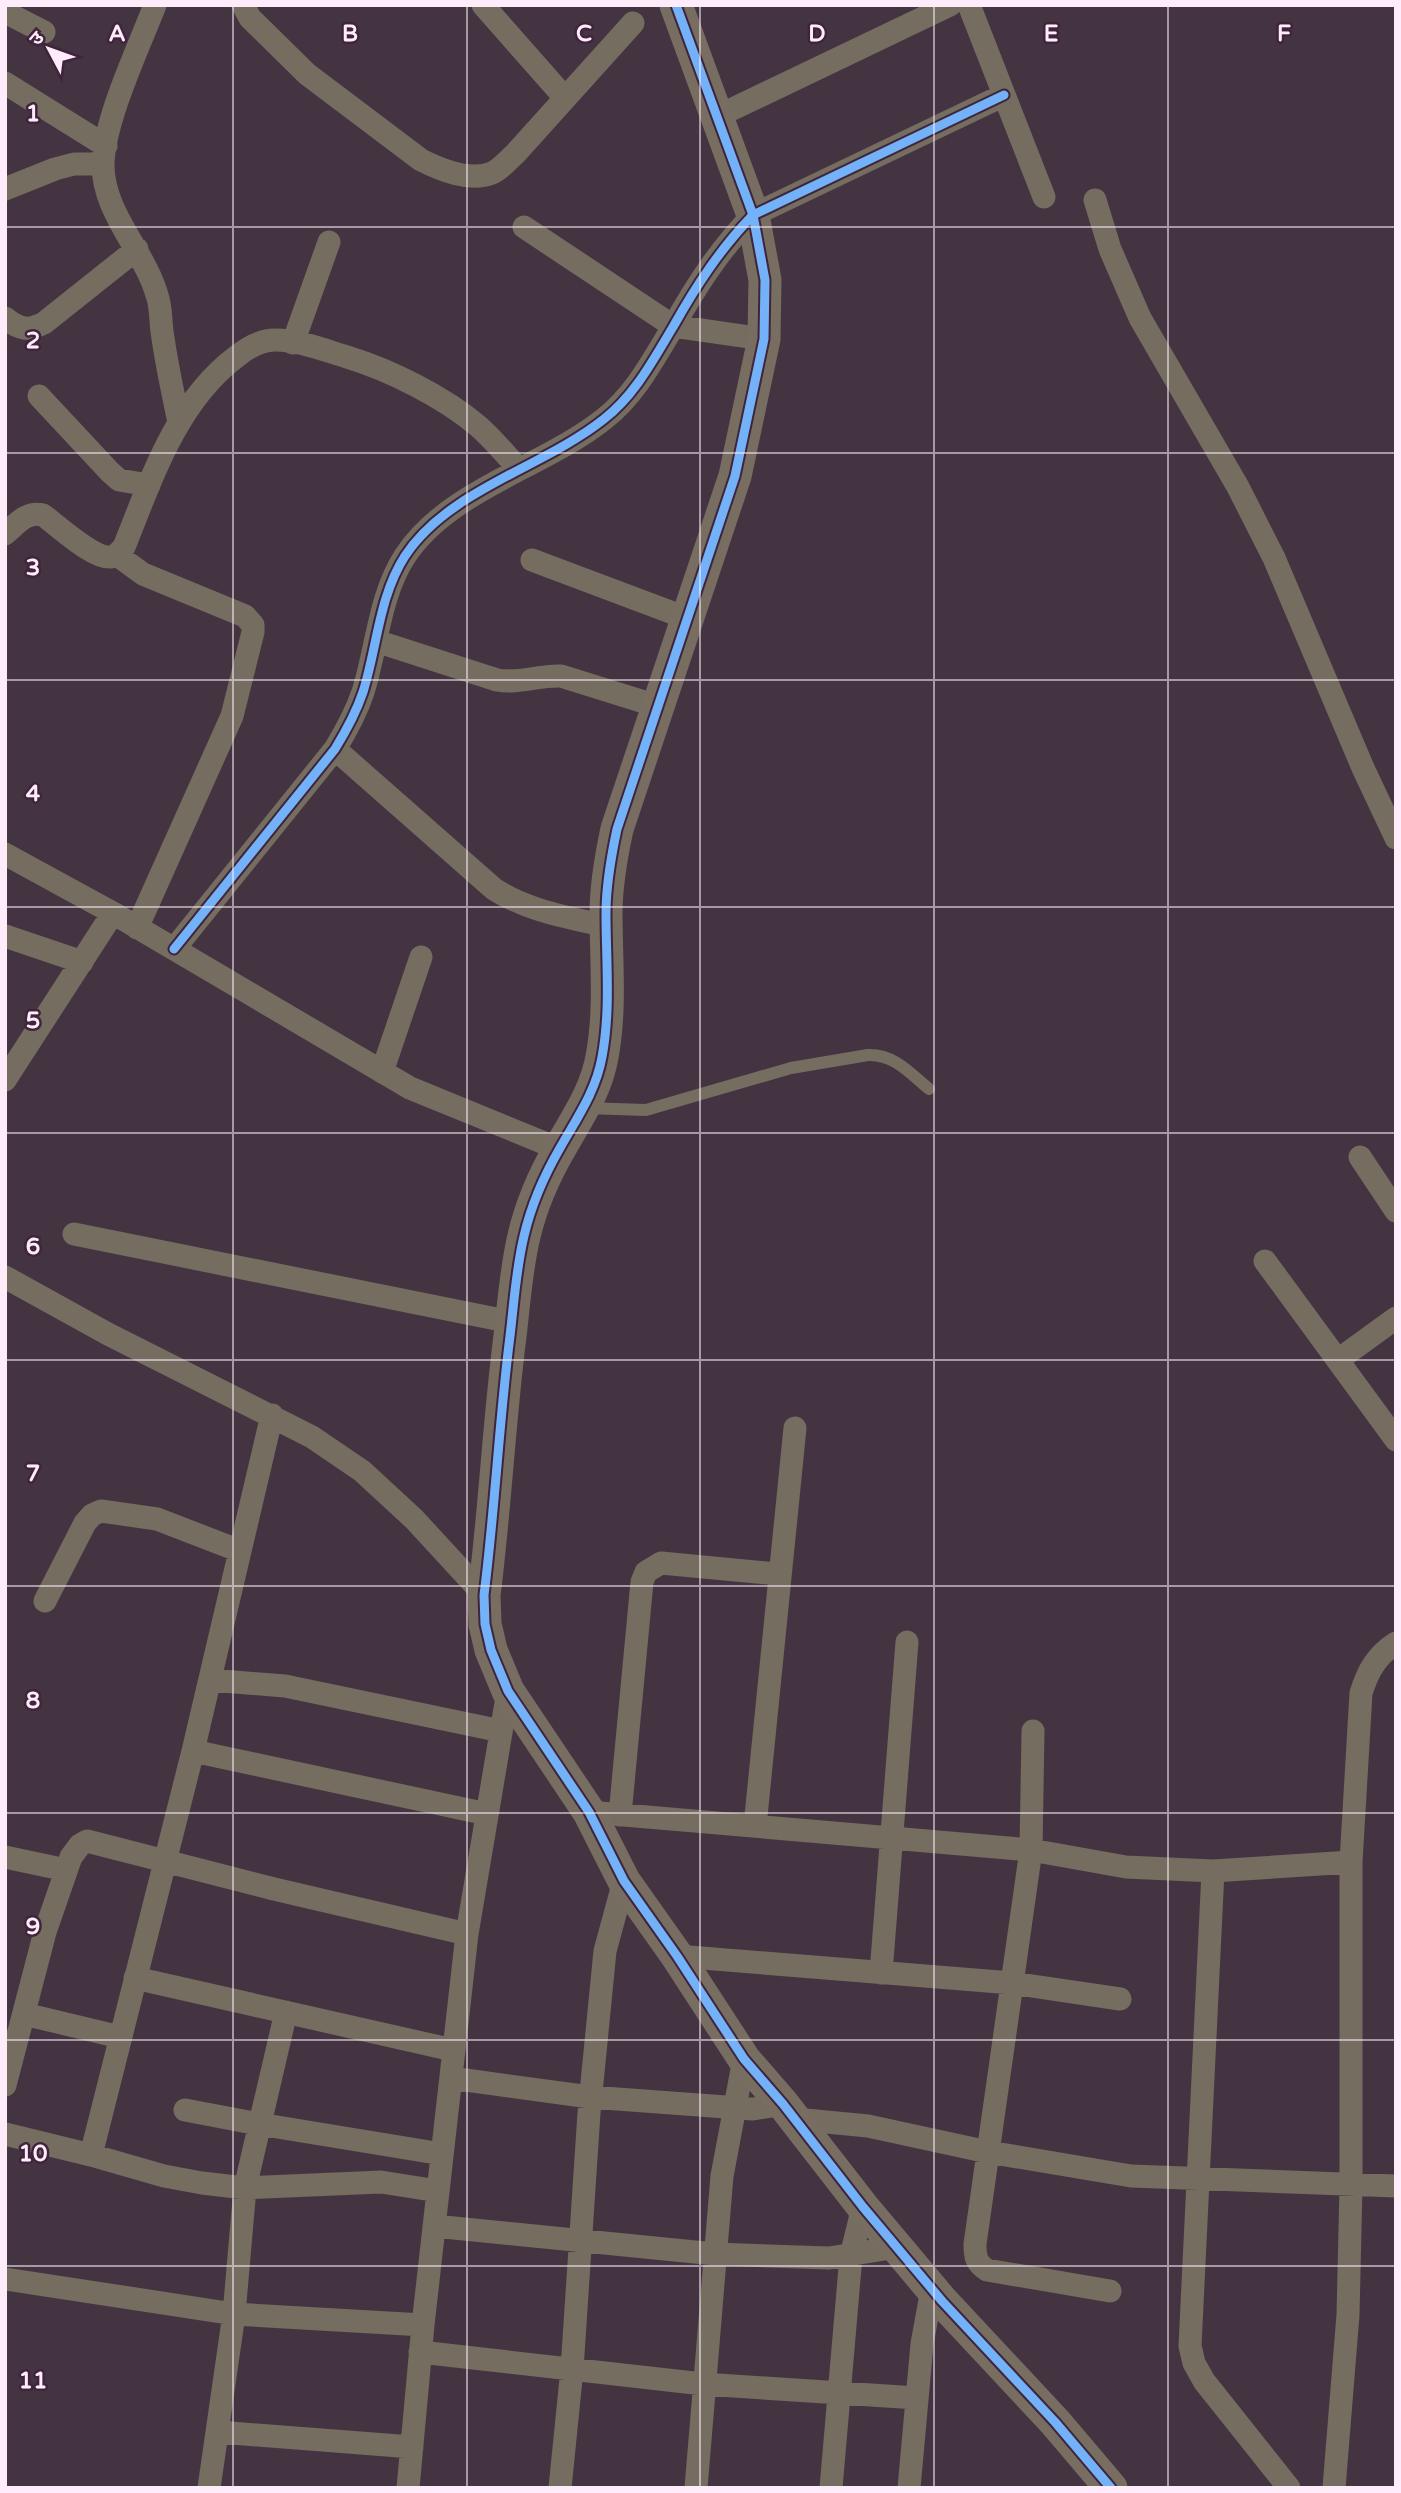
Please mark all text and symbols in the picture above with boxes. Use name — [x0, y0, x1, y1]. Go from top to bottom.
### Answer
north arrow — [14, 14, 84, 84]
text: A — [108, 20, 126, 48]
text: B — [342, 20, 358, 48]
text: C — [576, 20, 592, 48]
text: D — [808, 20, 826, 48]
text: E — [1044, 20, 1058, 48]
text: F — [1277, 20, 1291, 48]
text: उ — [25, 26, 49, 50]
text: 1 — [26, 100, 40, 128]
text: 2 — [26, 327, 40, 355]
text: 3 — [26, 554, 40, 582]
text: 4 — [26, 780, 41, 808]
text: 5 — [26, 1007, 40, 1035]
text: 6 — [26, 1233, 40, 1261]
text: 7 — [26, 1460, 40, 1488]
text: 8 — [26, 1687, 40, 1715]
text: 9 — [26, 1913, 40, 1941]
text: 10 — [19, 2140, 47, 2168]
text: 11 — [19, 2367, 47, 2395]

